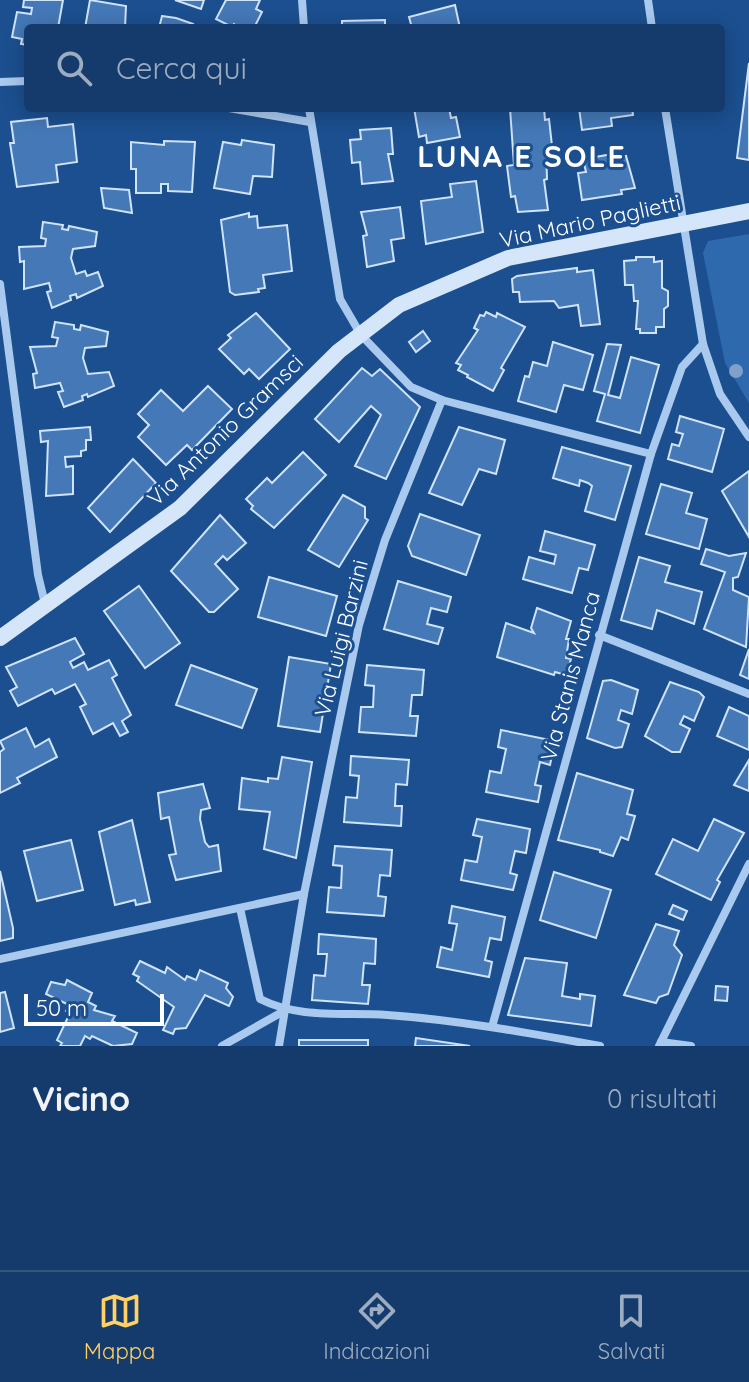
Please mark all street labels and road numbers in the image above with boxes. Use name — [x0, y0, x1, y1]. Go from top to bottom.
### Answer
street label: Via Mario Paglietti — [497, 188, 683, 254]
street label: Via Antonio Gramsci — [141, 348, 309, 512]
street label: Via Luigi Barzini — [308, 557, 374, 719]
street label: Via Stanis Manca — [534, 588, 606, 764]

